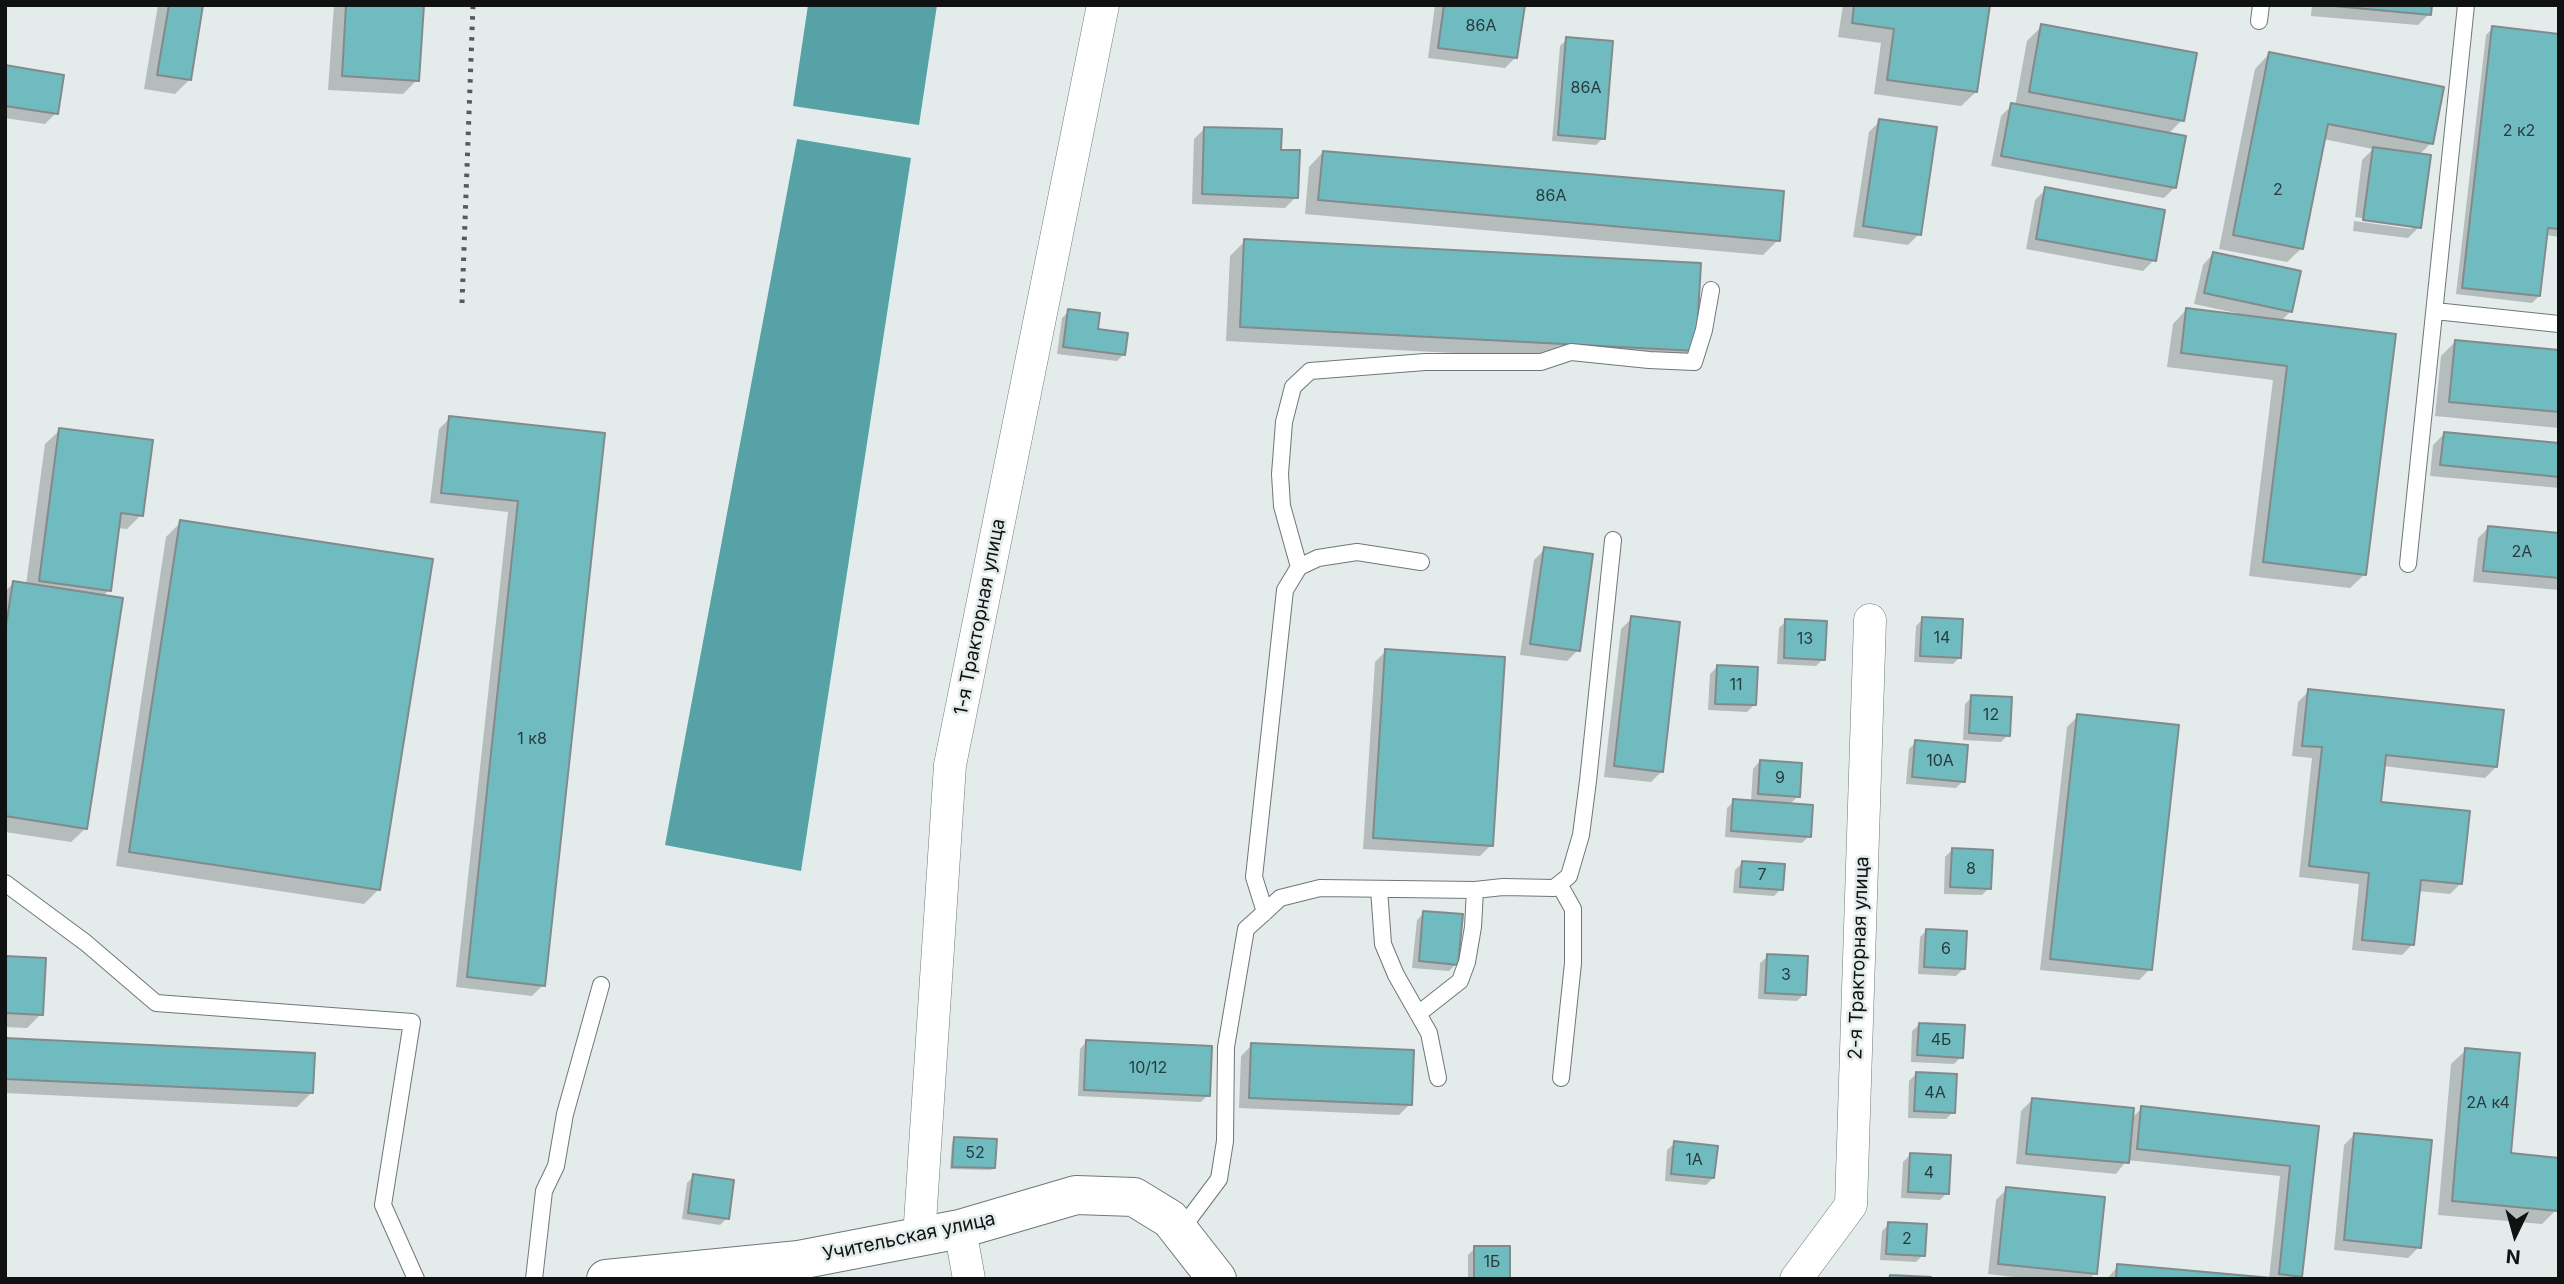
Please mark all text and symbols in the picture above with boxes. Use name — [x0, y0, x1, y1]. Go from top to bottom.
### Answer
house number: 86А — [1466, 16, 1496, 36]
house number: 86А — [1571, 78, 1601, 98]
house number: 2 к2 — [2503, 121, 2535, 141]
house number: 2 — [2273, 180, 2283, 200]
house number: 86А — [1536, 186, 1566, 206]
street label: 1-я Тракторная улица — [950, 517, 1010, 717]
house number: 2А — [2512, 542, 2532, 562]
house number: 14 — [1934, 628, 1950, 648]
house number: 13 — [1797, 629, 1813, 649]
house number: 11 — [1729, 675, 1743, 695]
house number: 12 — [1983, 705, 1999, 725]
house number: 1 к8 — [517, 729, 547, 749]
house number: 10А — [1926, 751, 1954, 771]
house number: 9 — [1775, 768, 1785, 788]
street label: 2-я Тракторная улица — [1844, 856, 1874, 1060]
house number: 8 — [1966, 859, 1976, 879]
house number: 7 — [1757, 865, 1767, 885]
house number: 6 — [1941, 939, 1951, 959]
house number: 3 — [1781, 965, 1791, 985]
house number: 4Б — [1931, 1030, 1951, 1050]
house number: 10/12 — [1129, 1058, 1167, 1078]
house number: 4А — [1924, 1083, 1946, 1103]
house number: 2А к4 — [2466, 1093, 2510, 1113]
house number: 52 — [965, 1143, 985, 1163]
house number: 1А — [1685, 1150, 1703, 1170]
house number: 4 — [1924, 1163, 1934, 1183]
north arrow — [2480, 1200, 2550, 1270]
street label: Учительская улица — [821, 1208, 997, 1266]
house number: 2 — [1902, 1229, 1912, 1249]
text: N — [2505, 1244, 2521, 1269]
house number: 1Б — [1484, 1252, 1500, 1272]

